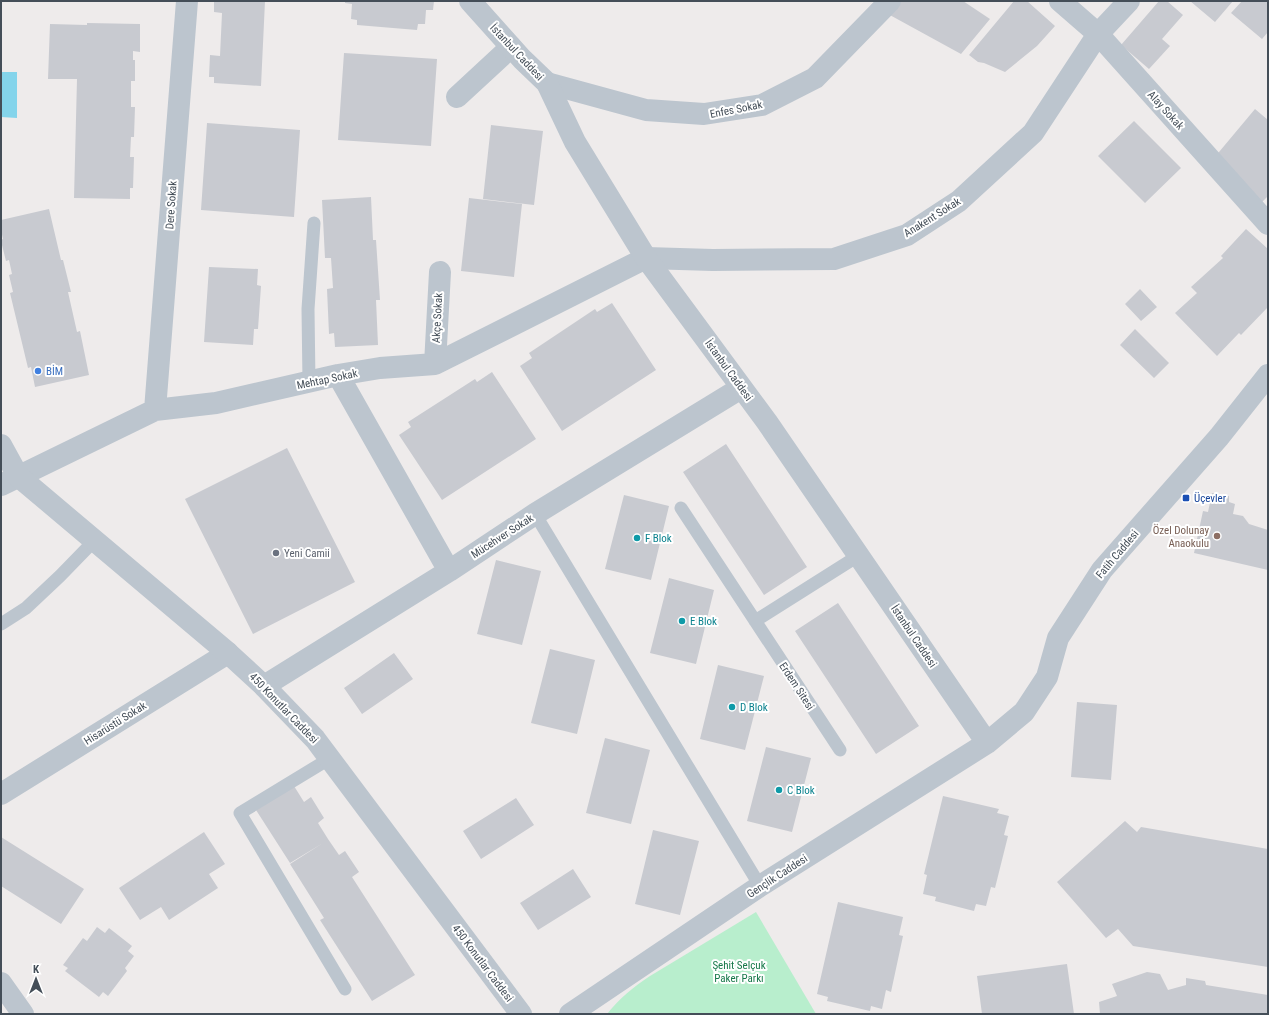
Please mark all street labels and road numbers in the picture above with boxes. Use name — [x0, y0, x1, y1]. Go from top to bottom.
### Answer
street label: İstanbul Caddesi — [487, 21, 546, 83]
street label: Alay Sokak — [1145, 88, 1186, 132]
street label: Enfes Sokak — [709, 98, 764, 121]
street label: Dere Sokak — [163, 180, 180, 230]
street label: Anakent Sokak — [901, 195, 963, 240]
street label: Akçe Sokak — [430, 293, 445, 344]
street label: İstanbul Caddesi — [702, 337, 755, 403]
street label: Mehtap Sokak — [296, 367, 359, 392]
street label: Mücehver Sokak — [469, 512, 536, 561]
street label: Fatih Caddesi — [1093, 528, 1141, 581]
street label: İstanbul Caddesi — [888, 603, 939, 670]
street label: Erdem Sitesi — [776, 660, 817, 713]
street label: 450 Konutlar Caddesi — [247, 670, 321, 746]
street label: Hisarüstü Sokak — [82, 699, 149, 748]
street label: Gençlik Caddesi — [744, 852, 810, 901]
street label: 450 Konutlar Caddesi — [449, 922, 516, 1004]

